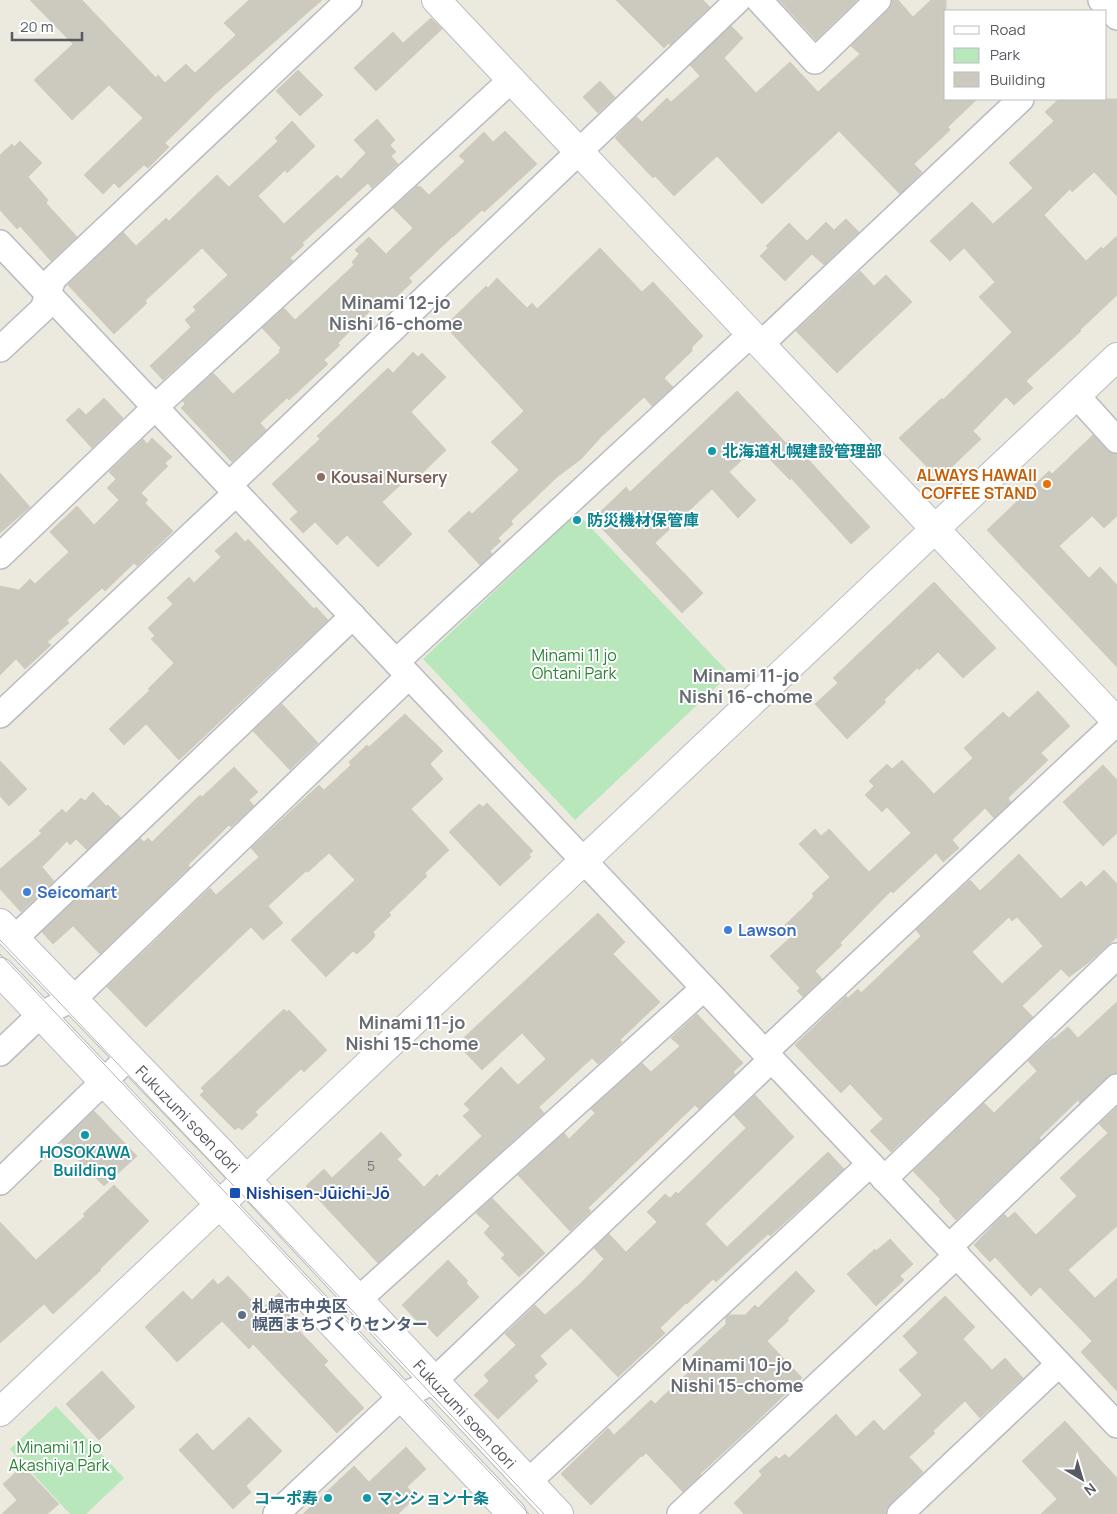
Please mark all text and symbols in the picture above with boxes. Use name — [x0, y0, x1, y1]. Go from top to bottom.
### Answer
scale bar — [12, 10, 82, 42]
legend — [944, 10, 1107, 100]
text: 20 m — [20, 16, 53, 37]
text: Road — [990, 19, 1026, 40]
text: Park — [990, 44, 1020, 65]
text: Building — [990, 69, 1045, 90]
district label: Minami 12-jo Nishi 16-chome — [329, 290, 463, 335]
place label: 北海道札幌建設管理部 — [722, 440, 882, 462]
marker: 北海道札幌建設管理部 — [706, 445, 718, 457]
place label: ALWAYS HAWAII COFFEE STAND — [916, 464, 1037, 504]
place label: Kousai Nursery — [331, 466, 447, 488]
marker: Kousai Nursery — [315, 471, 327, 483]
marker: ALWAYS HAWAII COFFEE STAND — [1041, 478, 1053, 490]
place label: 防災機材保管庫 — [587, 509, 699, 531]
marker: 防災機材保管庫 — [571, 514, 583, 526]
park label: Minami 11 jo Ohtani Park — [531, 644, 617, 684]
district label: Minami 11-jo Nishi 16-chome — [679, 663, 813, 708]
place label: Seicomart — [37, 881, 117, 903]
marker: Seicomart — [21, 886, 33, 898]
place label: Lawson — [738, 919, 797, 941]
marker: Lawson — [722, 924, 734, 936]
district label: Minami 11-jo Nishi 15-chome — [345, 1010, 479, 1055]
street label: Fukuzumi soen dori — [131, 1060, 245, 1178]
marker: HOSOKAWA Building — [79, 1129, 91, 1141]
place label: HOSOKAWA Building — [39, 1141, 131, 1181]
house number: 5 — [367, 1156, 375, 1175]
place label: Nishisen-Jūichi-Jō — [246, 1182, 390, 1204]
marker: Nishisen-Jūichi-Jō — [228, 1186, 242, 1200]
place label: 札幌市中央区 幌西まちづくりセンター — [252, 1295, 428, 1335]
marker: 札幌市中央区 幌西まちづくりセンター — [236, 1309, 248, 1321]
district label: Minami 10-jo Nishi 15-chome — [670, 1352, 804, 1397]
street label: Fukuzumi soen dori — [409, 1355, 521, 1473]
park label: Minami 11 jo Akashiya Park — [9, 1436, 110, 1476]
north arrow — [1057, 1454, 1107, 1504]
text: N — [1080, 1479, 1100, 1500]
place label: コーポ寿 — [254, 1487, 318, 1509]
place label: マンション十条 — [377, 1487, 489, 1509]
marker: コーポ寿 — [322, 1492, 334, 1504]
marker: マンション十条 — [361, 1492, 373, 1504]

